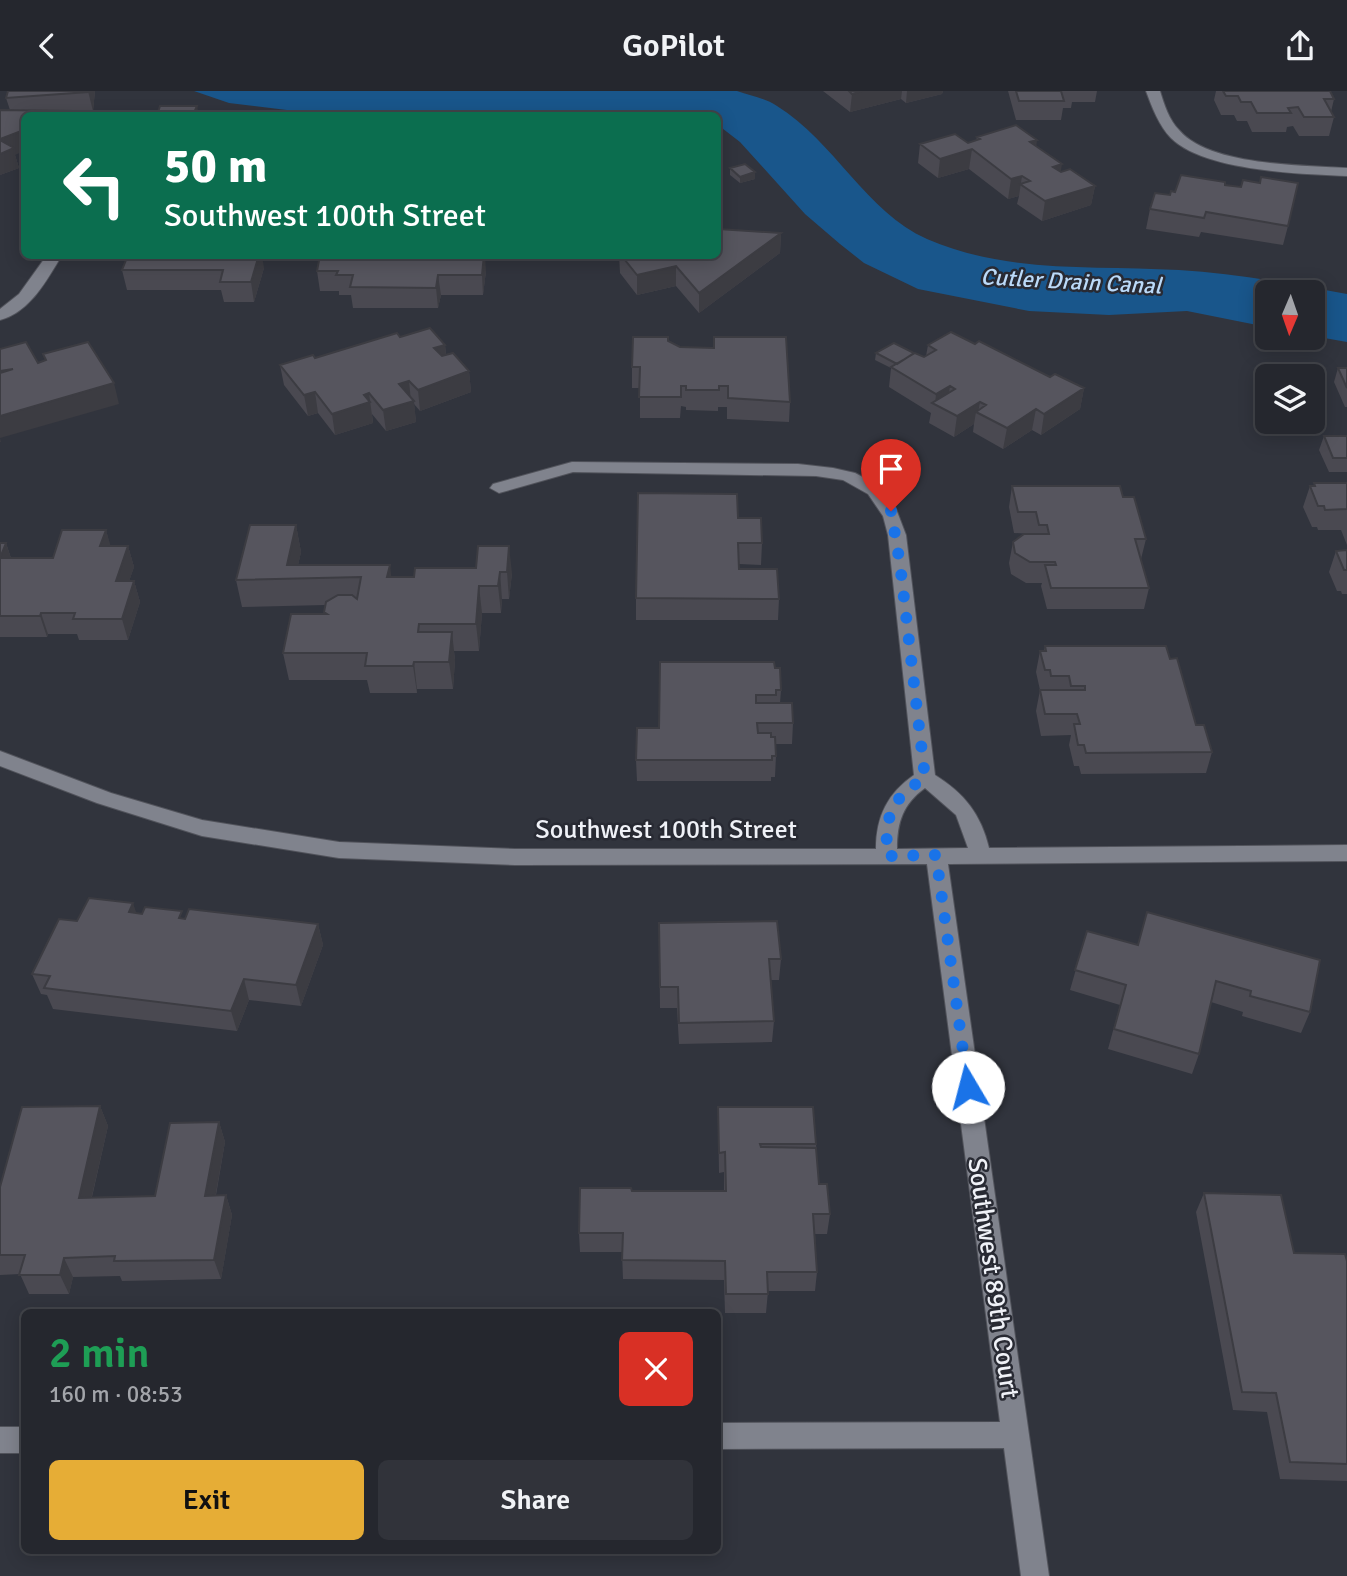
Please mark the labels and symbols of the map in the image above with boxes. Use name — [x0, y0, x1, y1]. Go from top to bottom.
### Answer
water label: Cutler Drain Canal — [980, 262, 1164, 301]
north arrow — [1255, 280, 1325, 350]
pin — [861, 439, 921, 511]
street label: Southwest 100th Street — [535, 814, 797, 846]
position arrow — [931, 1050, 1005, 1124]
street label: Southwest 89th Court — [960, 1156, 1026, 1400]

